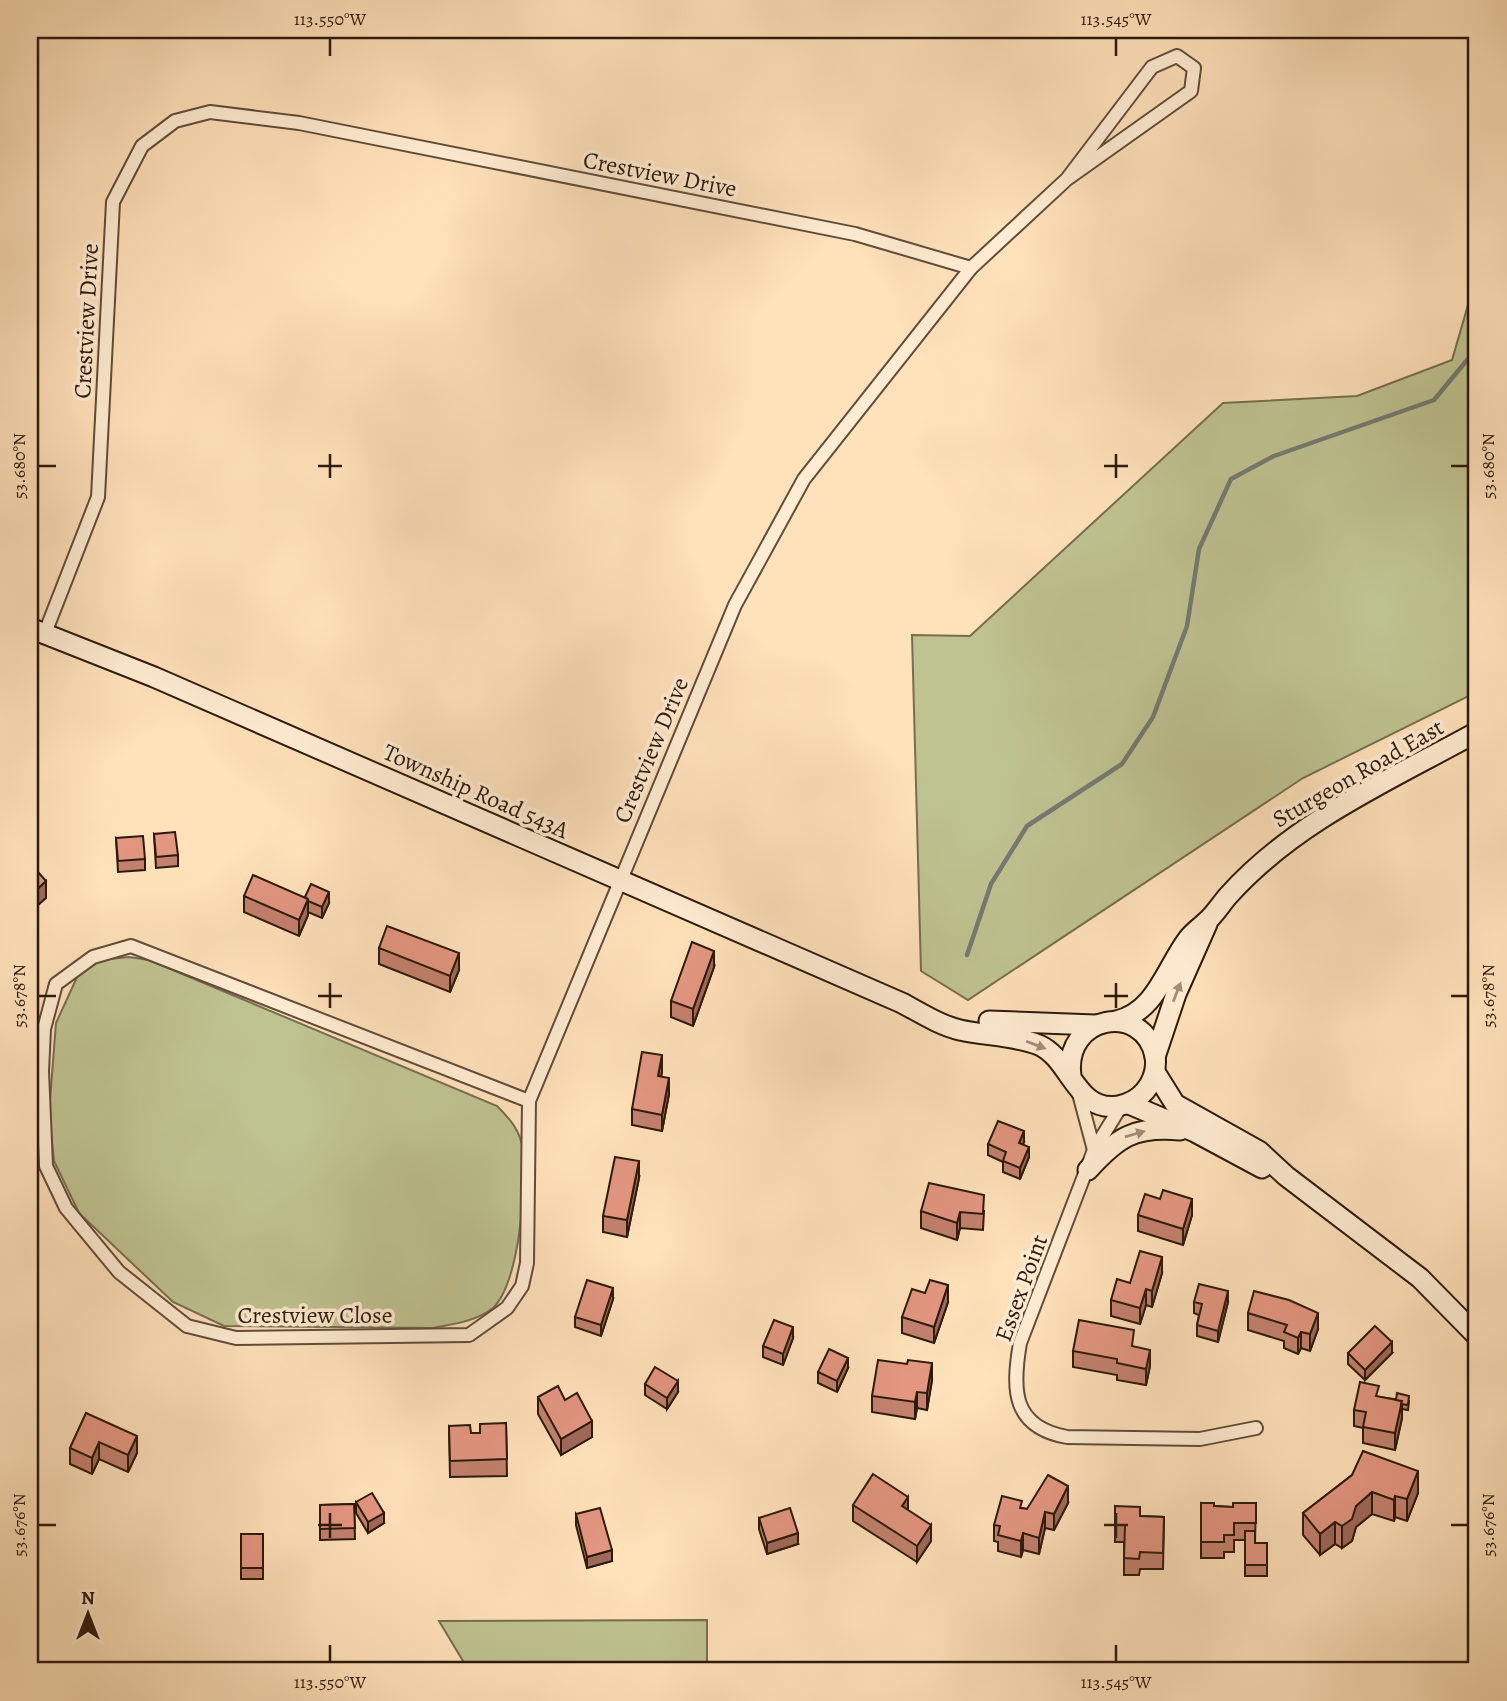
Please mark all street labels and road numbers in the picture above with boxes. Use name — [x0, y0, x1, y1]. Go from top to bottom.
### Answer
street label: Crestview Drive — [581, 143, 739, 205]
street label: Crestview Drive — [66, 242, 106, 400]
street label: Crestview Drive — [606, 672, 696, 828]
street label: Sturgeon Road East — [1267, 711, 1449, 835]
street label: Township Road 543A — [378, 736, 575, 847]
street label: Essex Point — [987, 1230, 1055, 1346]
street label: Crestview Close — [238, 1299, 392, 1331]

